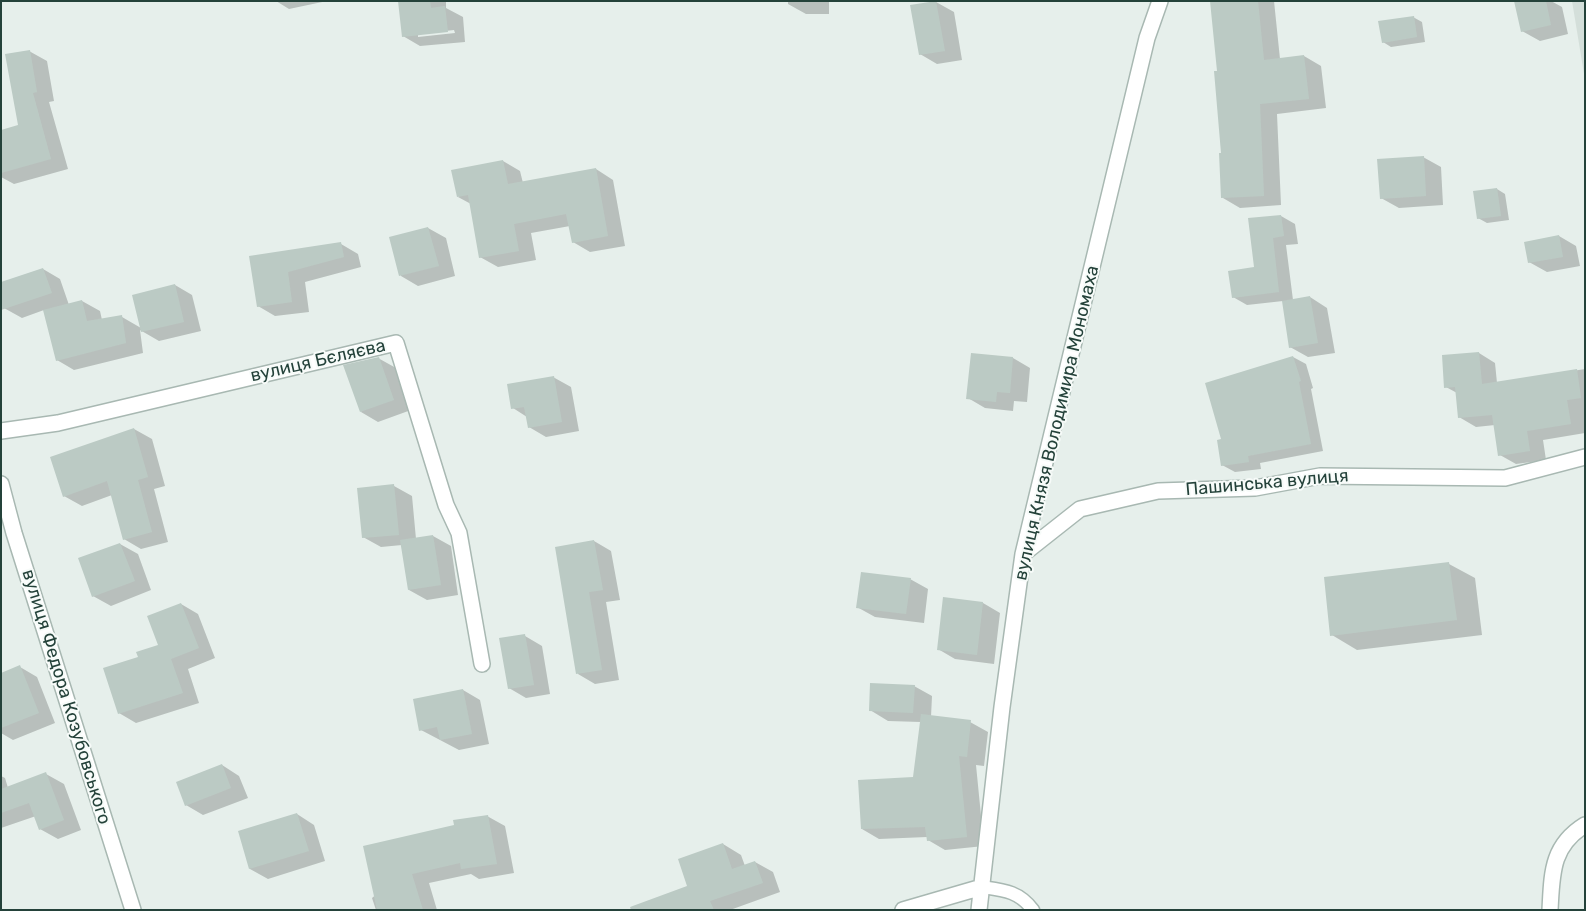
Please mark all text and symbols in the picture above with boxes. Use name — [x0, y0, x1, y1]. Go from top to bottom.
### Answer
street label: вулиця Князя Володимира Мономаха — [1010, 263, 1104, 583]
street label: вулиця Бєляєва — [248, 335, 388, 387]
street label: Пашинська вулиця — [1185, 465, 1349, 501]
street label: вулиця Федора Козубовського — [17, 567, 115, 827]

